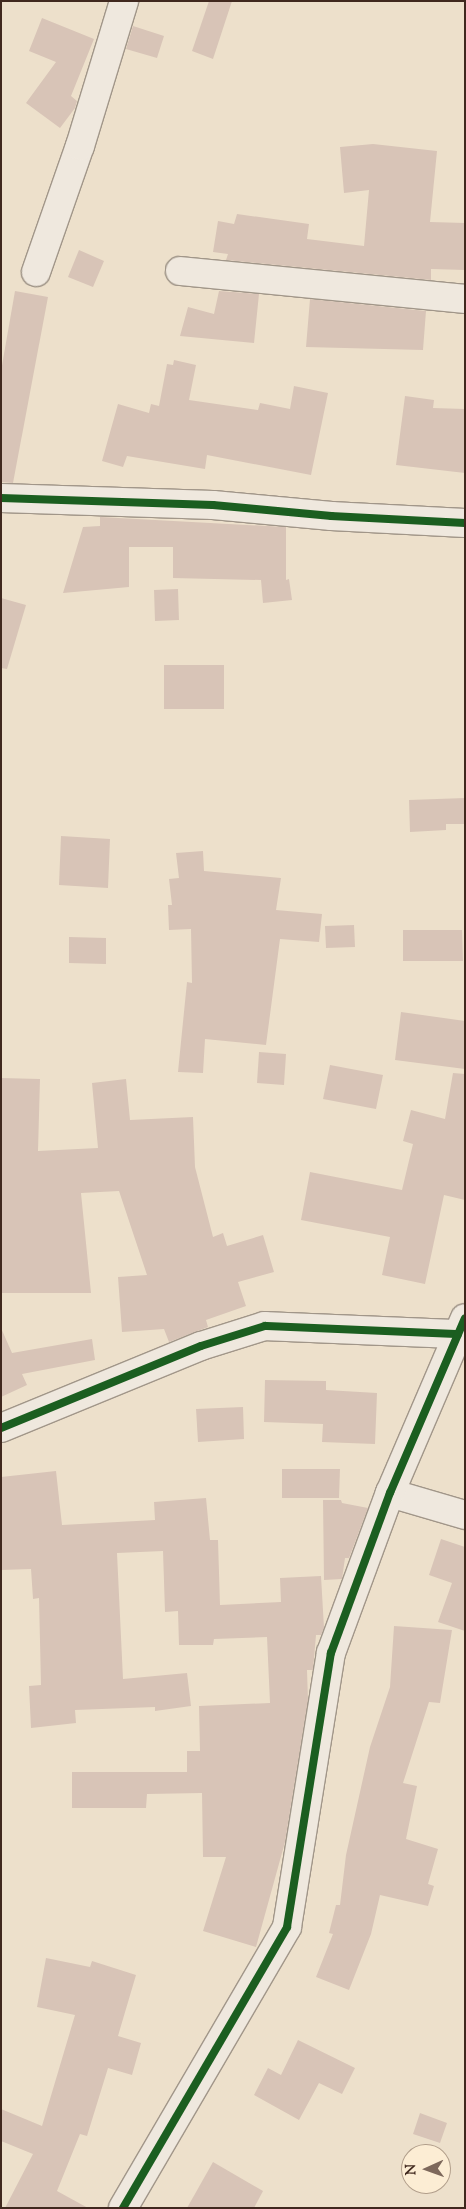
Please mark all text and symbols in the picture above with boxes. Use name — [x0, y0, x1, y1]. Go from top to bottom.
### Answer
north arrow — [401, 2144, 451, 2194]
text: N — [402, 2164, 422, 2175]

